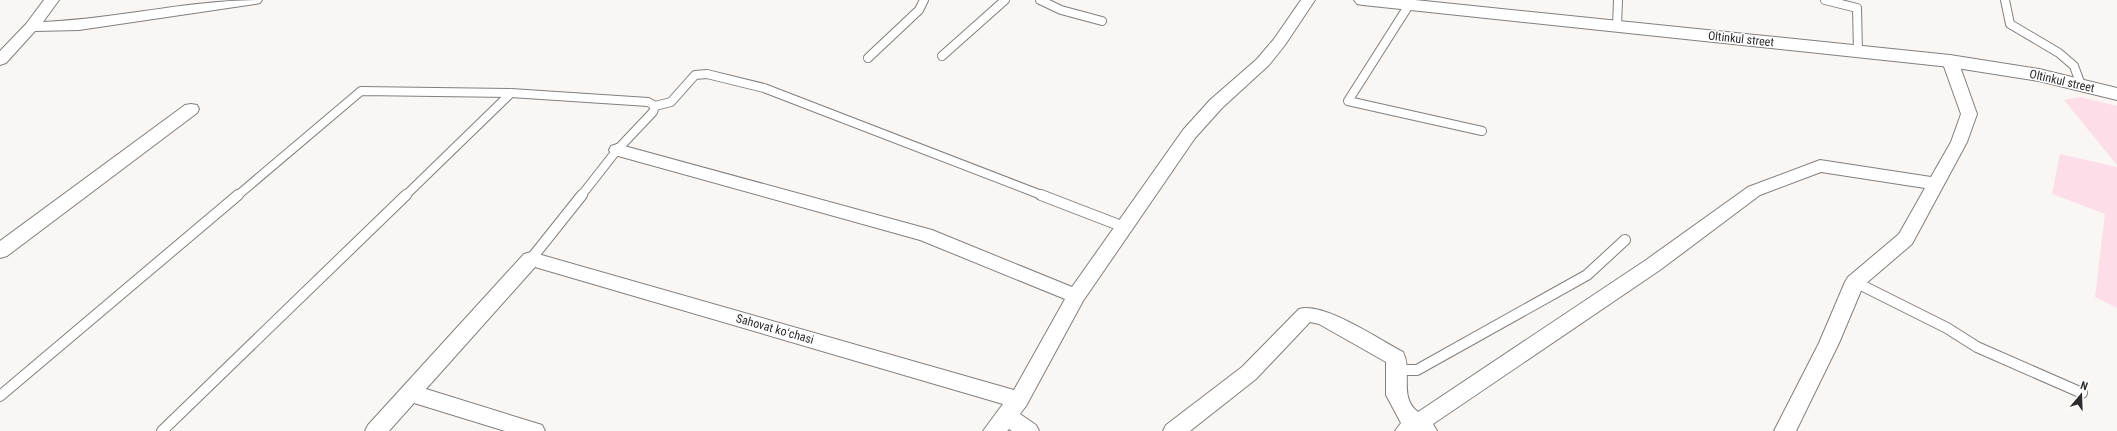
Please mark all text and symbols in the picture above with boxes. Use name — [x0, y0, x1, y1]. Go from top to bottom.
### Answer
street label: Oltinkul street — [1707, 29, 1775, 49]
street label: Oltinkul street — [2028, 67, 2096, 95]
street label: Sahovat koʻchasi — [735, 311, 815, 347]
north arrow — [2061, 375, 2101, 415]
text: N — [2079, 379, 2090, 393]

